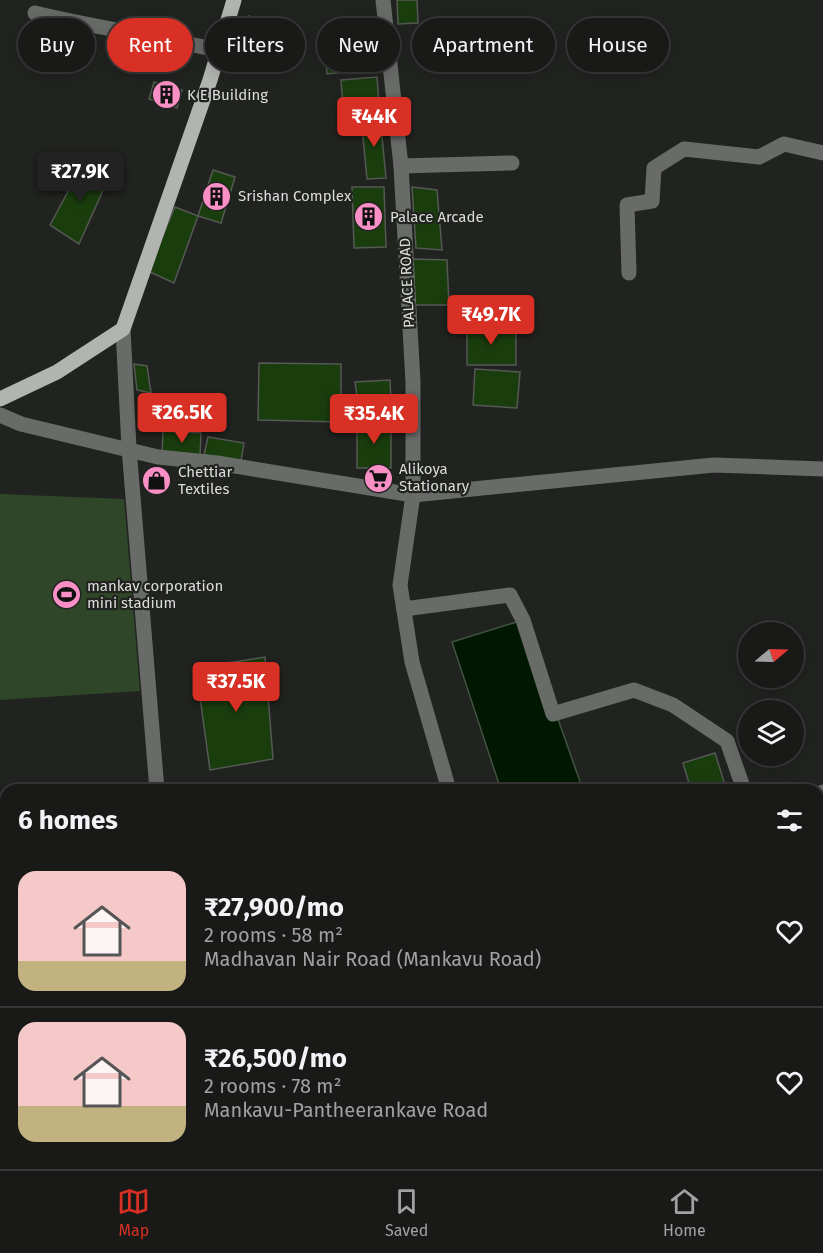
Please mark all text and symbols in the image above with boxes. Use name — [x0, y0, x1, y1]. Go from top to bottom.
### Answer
chip: Buy — [18, 18, 95, 72]
chip: Rent — [107, 18, 193, 72]
chip: Filters — [205, 18, 305, 72]
chip: New — [317, 18, 400, 72]
chip: Apartment — [412, 18, 555, 72]
chip: House — [567, 18, 669, 72]
building icon: K E Building — [150, 79, 182, 111]
place label: K E Building — [187, 86, 268, 104]
pin: ₹44K — [338, 97, 410, 148]
text: ₹44K — [351, 104, 397, 128]
pin: ₹27.9K — [31, 152, 129, 203]
text: ₹27.9K — [51, 159, 109, 183]
building icon: Srishan Complex — [201, 180, 233, 212]
place label: Srishan Complex — [238, 187, 352, 205]
building icon: Palace Arcade — [353, 201, 385, 233]
place label: Palace Arcade — [390, 208, 484, 226]
street label: PALACE ROAD — [396, 238, 418, 328]
pin: ₹49.7K — [442, 295, 540, 346]
text: ₹49.7K — [461, 302, 521, 326]
pin: ₹26.5K — [133, 393, 231, 444]
pin: ₹35.4K — [325, 394, 423, 445]
text: ₹26.5K — [152, 400, 212, 424]
text: ₹35.4K — [344, 401, 404, 425]
place label: Alikoya Stationary — [399, 460, 470, 495]
supermarket icon: Alikoya Stationary — [362, 462, 394, 494]
place label: Chettiar Textiles — [178, 463, 232, 498]
shop icon: Chettiar Textiles — [141, 465, 173, 497]
place label: mankav corporation mini stadium — [87, 577, 223, 612]
sports icon: mankav corporation mini stadium — [50, 579, 82, 611]
north arrow — [738, 622, 804, 688]
map controls — [738, 622, 804, 766]
pin: ₹37.5K — [187, 662, 285, 713]
text: ₹37.5K — [207, 669, 265, 693]
button: layers — [738, 700, 804, 766]
icon: filters — [773, 804, 806, 837]
text: 6 homes — [18, 805, 118, 836]
text: ₹27,900/mo — [204, 892, 344, 923]
icon: home — [66, 895, 138, 967]
icon: heart — [773, 915, 806, 948]
text: 2 rooms · 58 m² — [204, 923, 343, 947]
text: Madhavan Nair Road (Mankavu Road) — [204, 947, 541, 971]
text: ₹26,500/mo — [204, 1043, 347, 1074]
icon: home — [66, 1046, 138, 1118]
icon: heart — [773, 1066, 806, 1099]
text: 2 rooms · 78 m² — [204, 1074, 341, 1098]
text: Mankavu-Pantheerankave Road — [204, 1098, 488, 1122]
tab: Map — [117, 1185, 150, 1240]
tab: Saved — [385, 1185, 428, 1240]
tab: Home — [663, 1185, 706, 1240]

